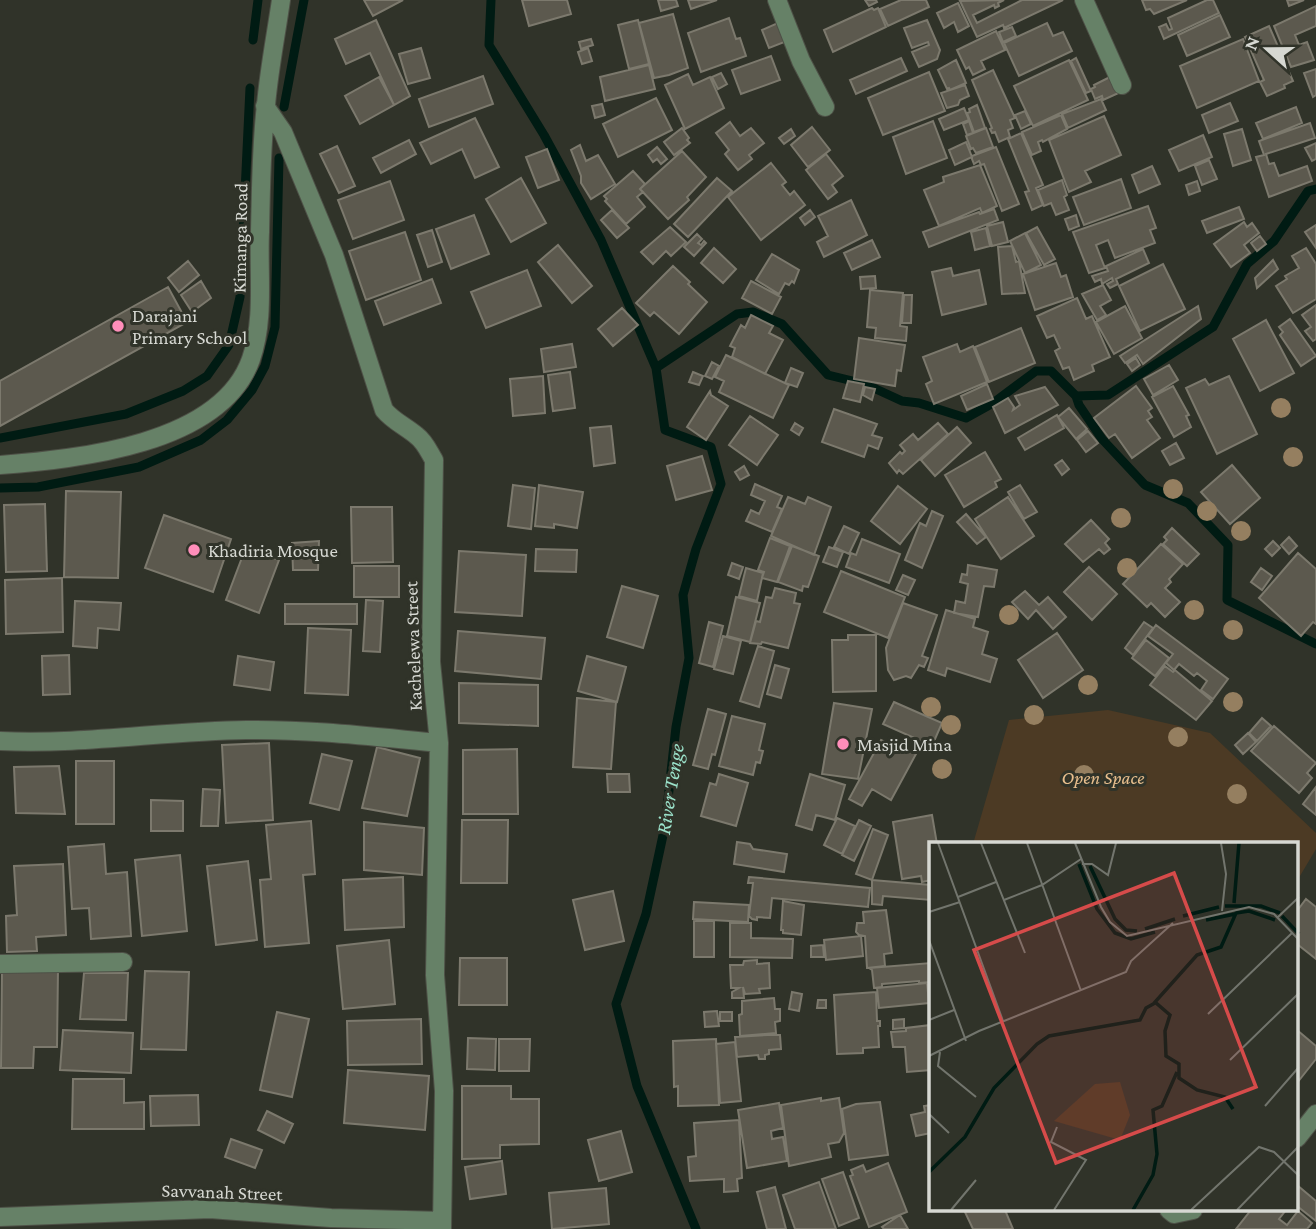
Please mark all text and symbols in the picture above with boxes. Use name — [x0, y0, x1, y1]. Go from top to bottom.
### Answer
north arrow — [1232, 14, 1302, 84]
text: N — [1239, 33, 1264, 53]
street label: Kimanga Road — [229, 183, 251, 293]
place label: Darajani Primary School — [132, 305, 247, 348]
marker: Darajani Primary School — [110, 318, 126, 334]
place label: Khadiria Mosque — [208, 540, 338, 561]
marker: Khadiria Mosque — [186, 542, 202, 558]
street label: Kachelewa Street — [400, 580, 426, 711]
place label: Masjid Mina — [857, 734, 952, 756]
marker: Masjid Mina — [835, 736, 851, 752]
water label: River Tenge — [651, 742, 689, 836]
park label: Open Space — [1062, 767, 1144, 788]
inset map — [929, 842, 1298, 1212]
street label: Savvanah Street — [161, 1179, 284, 1205]

